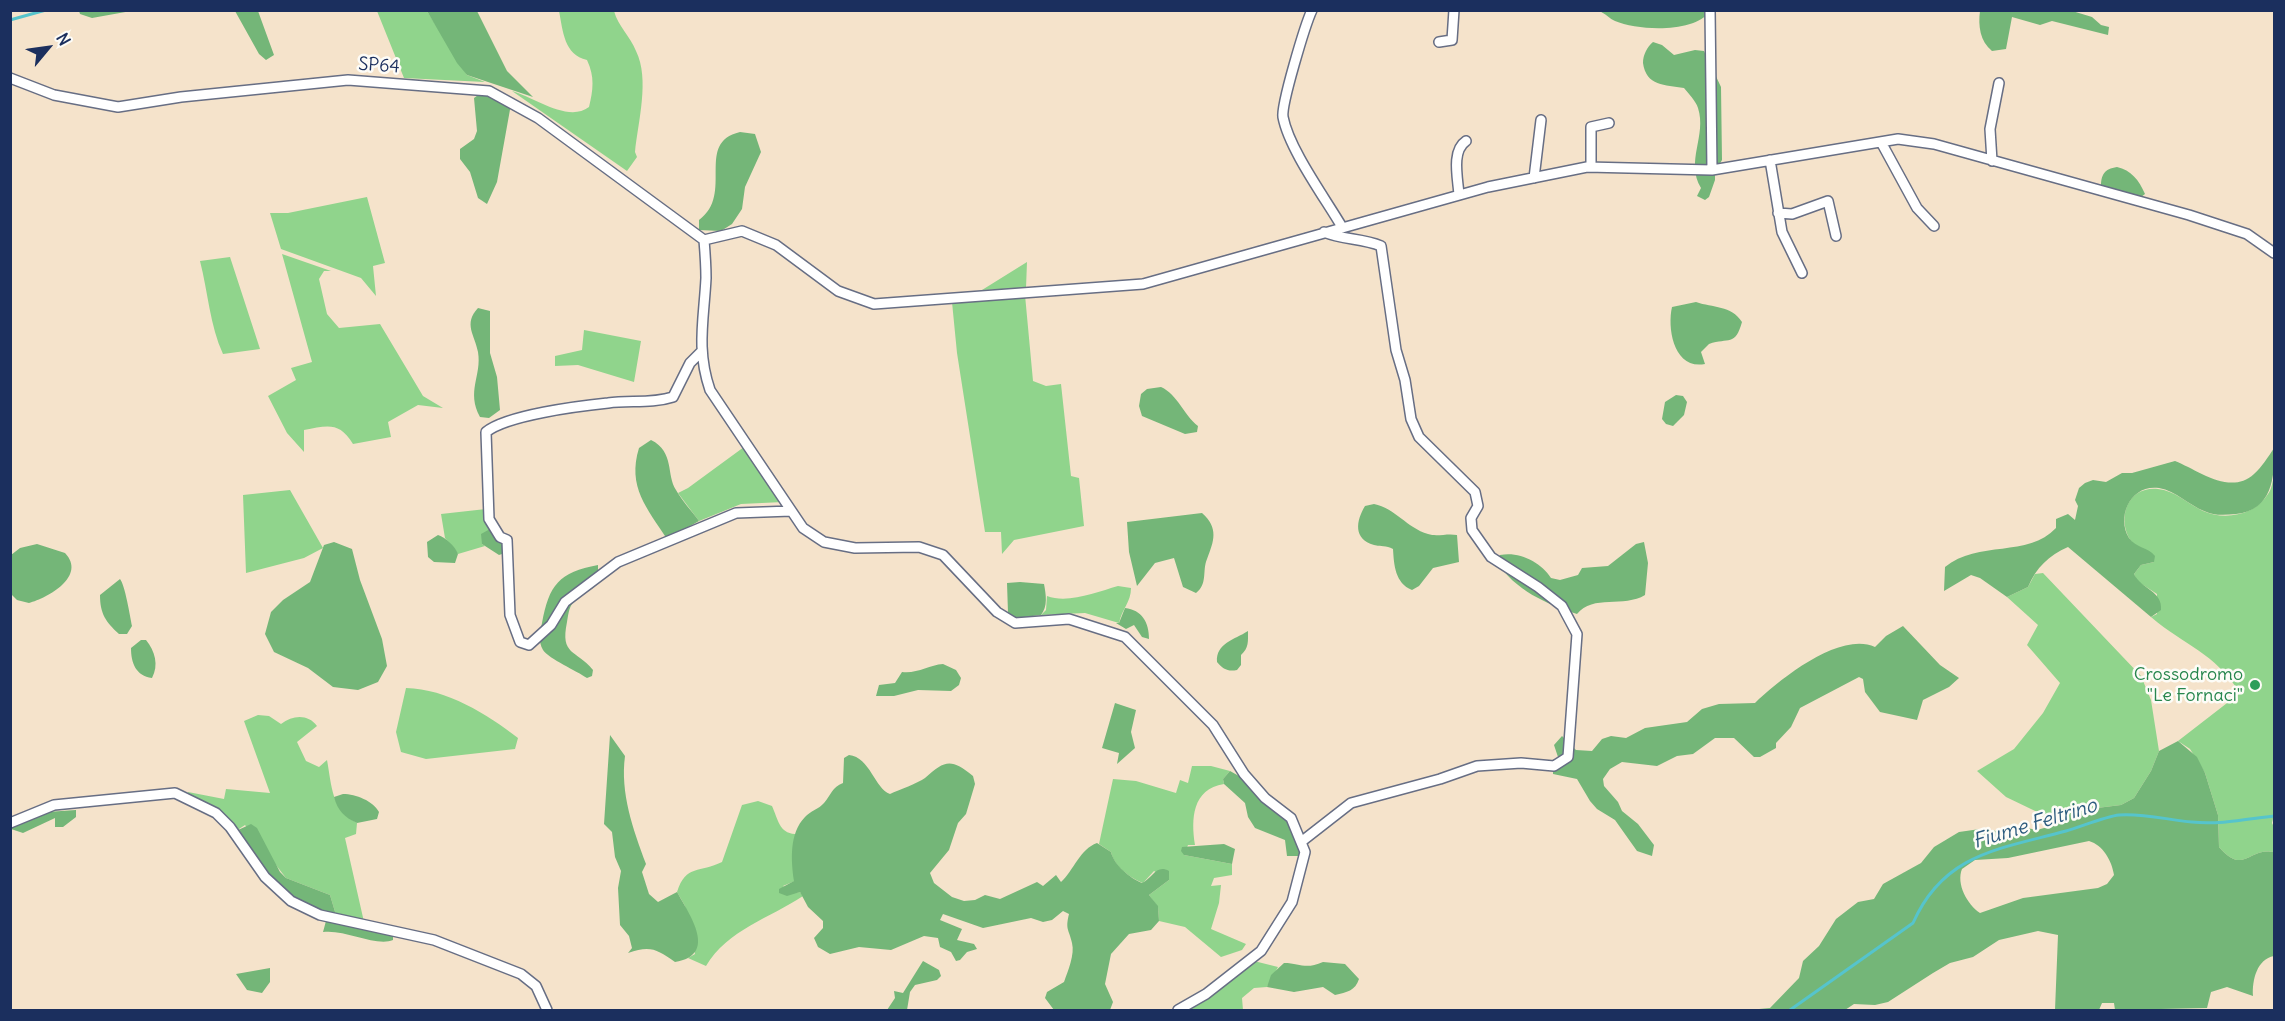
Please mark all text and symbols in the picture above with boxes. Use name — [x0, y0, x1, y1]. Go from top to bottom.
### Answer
north arrow — [18, 18, 78, 78]
text: N — [52, 30, 75, 49]
street label: SP64 — [357, 54, 401, 78]
place label: Crossodromo "Le Fornaci" — [2134, 664, 2243, 706]
marker: Crossodromo "Le Fornaci" — [2248, 678, 2262, 692]
water label: Fiume Feltrino — [1970, 794, 2100, 854]

